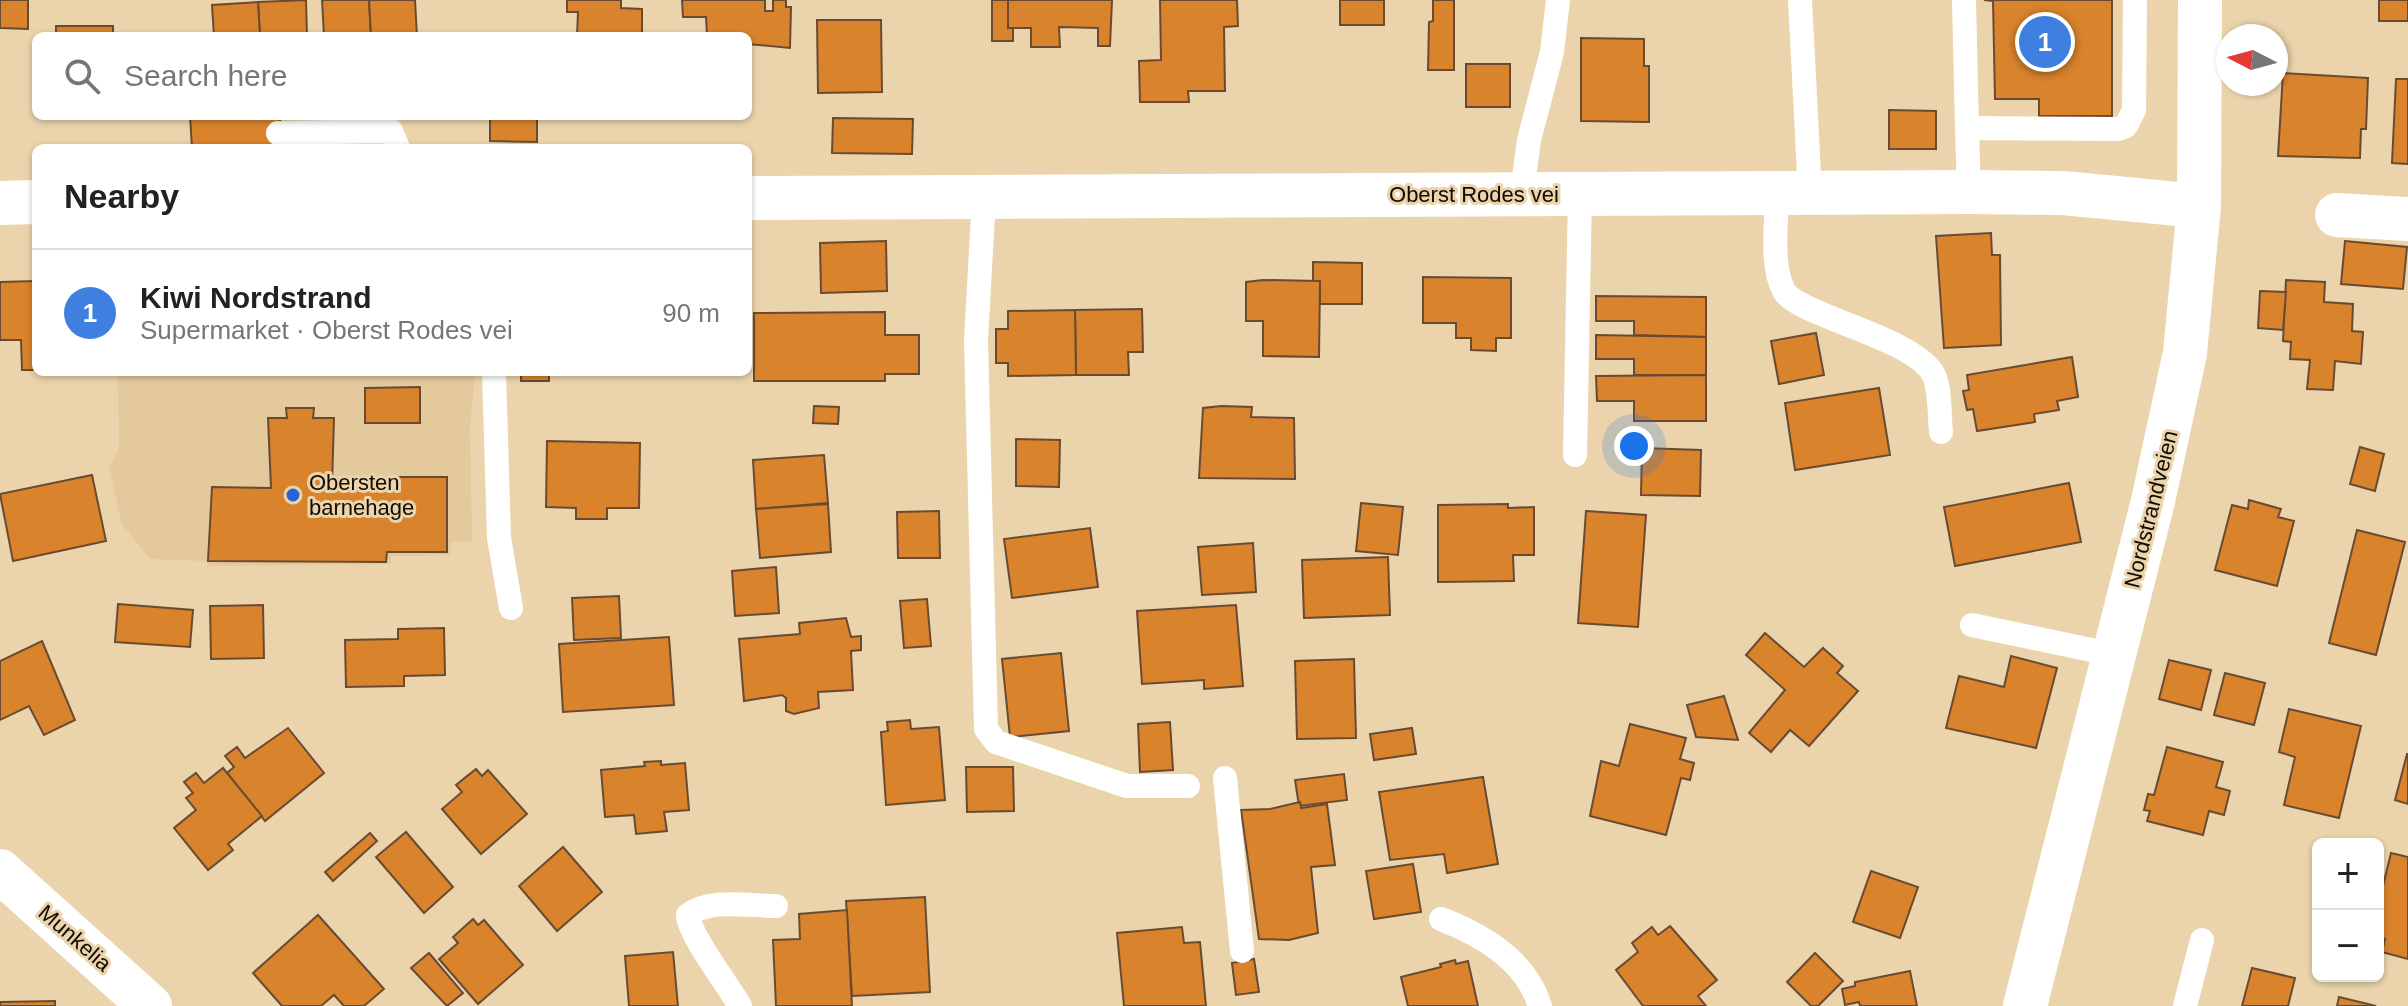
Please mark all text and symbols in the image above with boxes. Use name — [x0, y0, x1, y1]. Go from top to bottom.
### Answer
pin: 1 — [2019, 12, 2071, 72]
north arrow — [2216, 24, 2288, 96]
search box — [32, 32, 752, 120]
icon: search — [60, 54, 104, 98]
text: Search here — [124, 59, 287, 92]
text: Nearby — [64, 177, 179, 215]
street label: Oberst Rodes vei — [1389, 182, 1559, 207]
text: Kiwi Nordstrand — [140, 281, 372, 314]
text: 1 — [83, 298, 97, 328]
text: 90 m — [662, 298, 720, 328]
text: Supermarket · Oberst Rodes vei — [140, 315, 513, 345]
your location — [1614, 426, 1654, 466]
street label: Nordstrandveien — [2119, 428, 2183, 590]
place label: Obersten barnehage — [309, 470, 414, 520]
marker: Obersten barnehage — [284, 486, 302, 504]
map controls — [2312, 838, 2384, 982]
button: + — [2312, 838, 2384, 910]
street label: Munkelia — [34, 900, 117, 977]
button: − — [2312, 910, 2384, 982]

